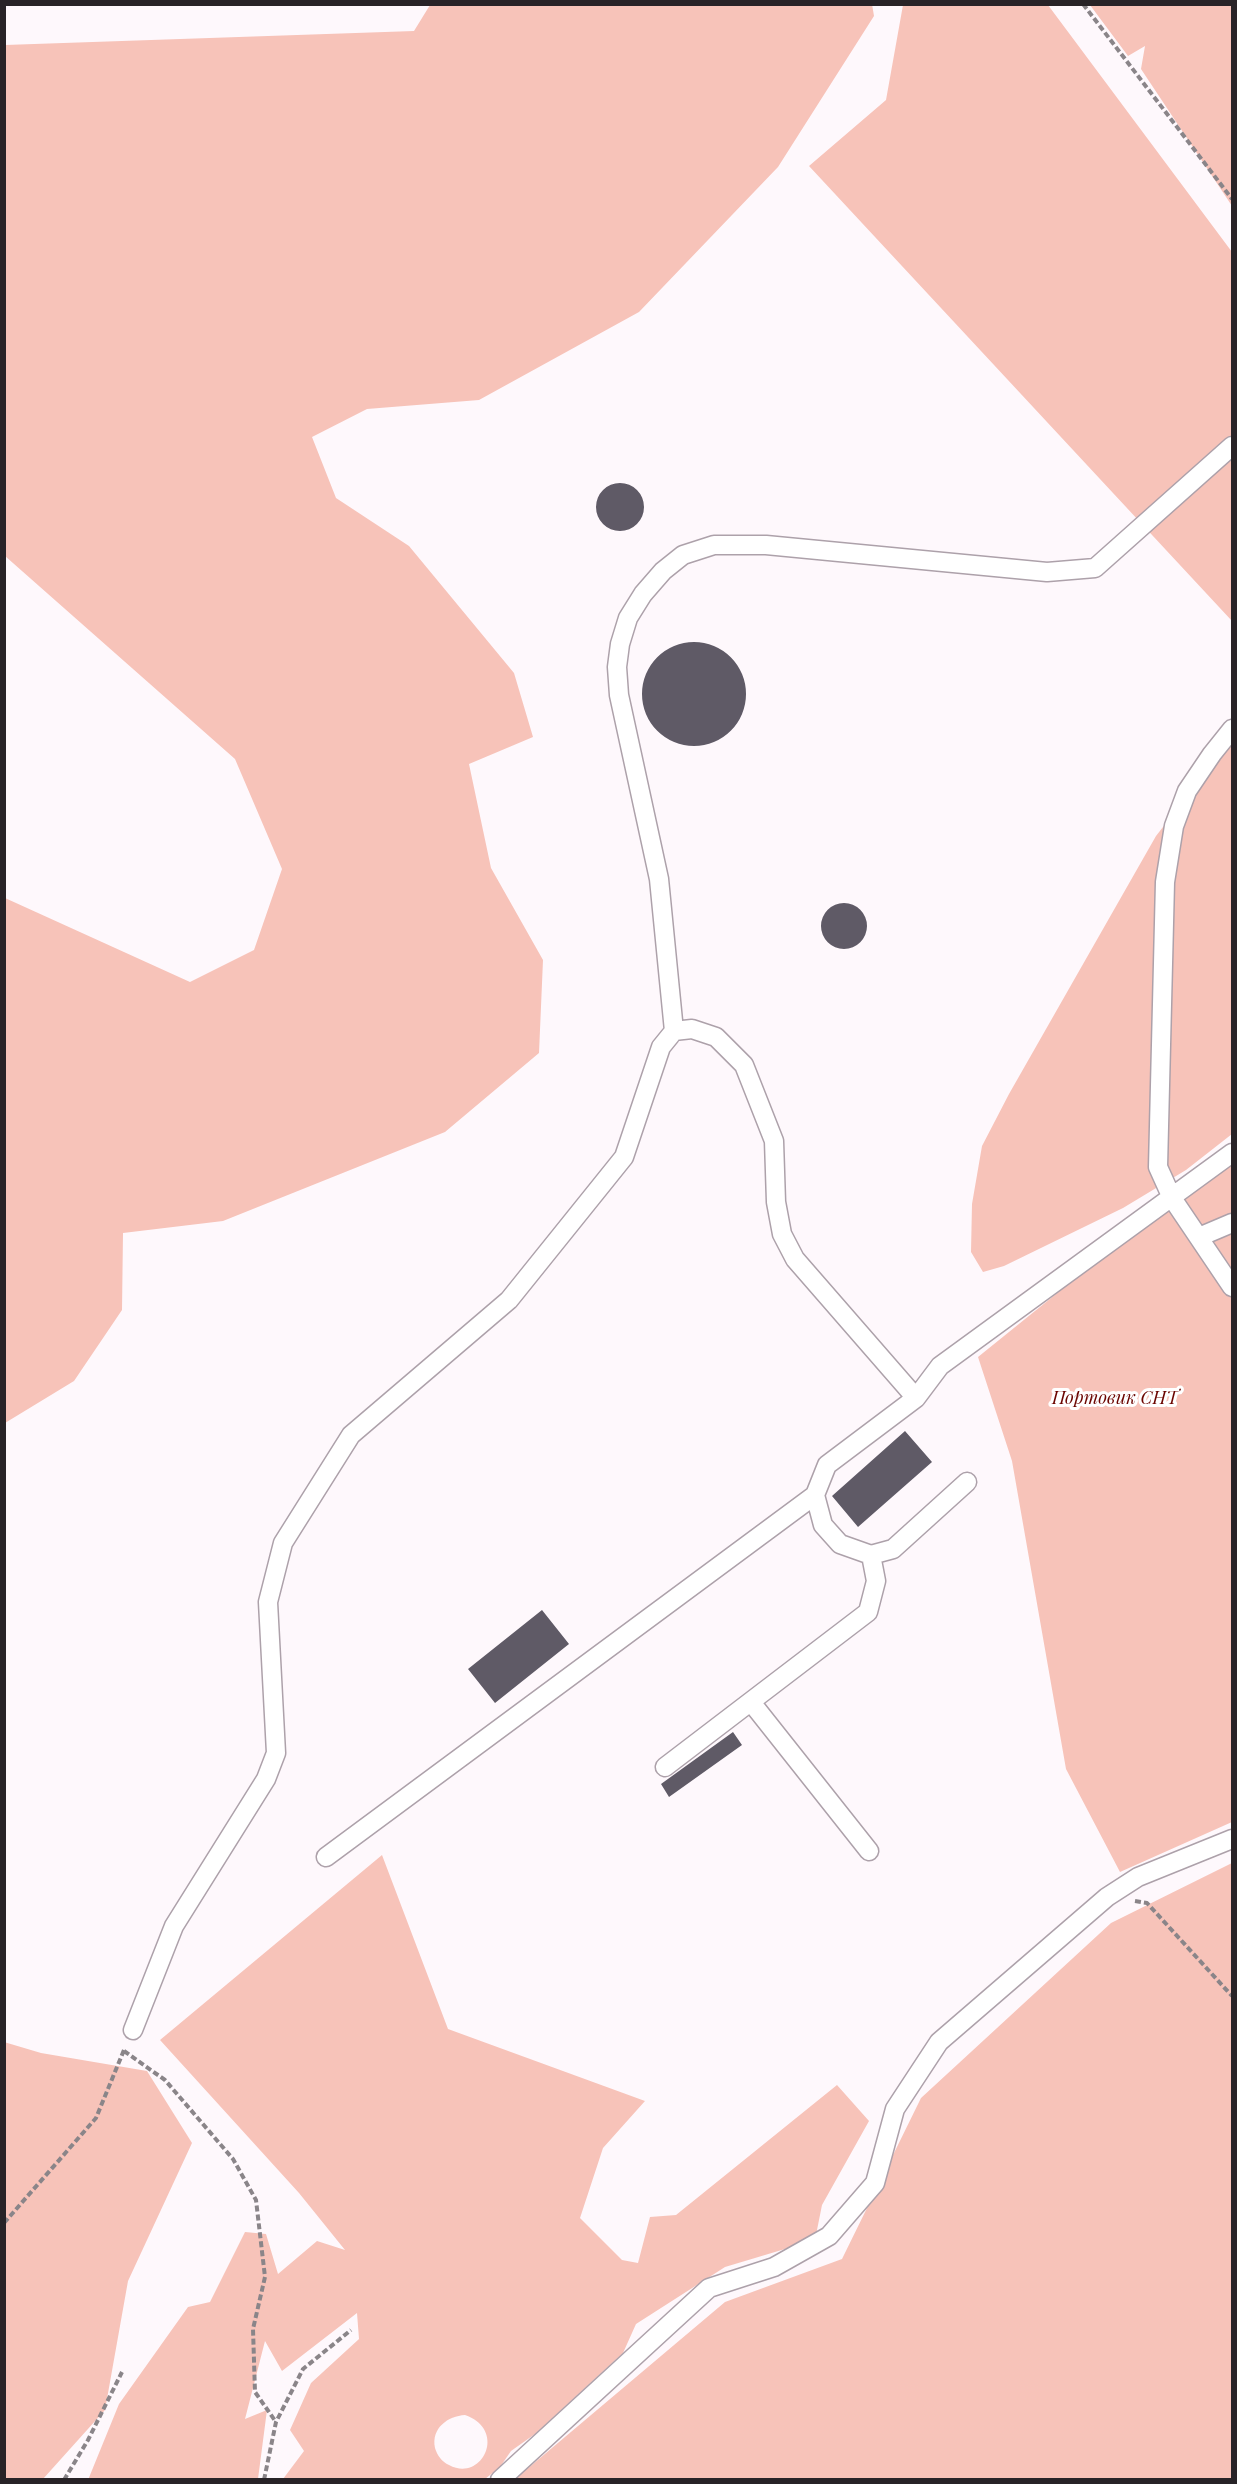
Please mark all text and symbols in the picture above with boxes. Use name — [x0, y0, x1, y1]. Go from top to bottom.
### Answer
park label: Портовик СНТ — [1052, 1387, 1178, 1409]

